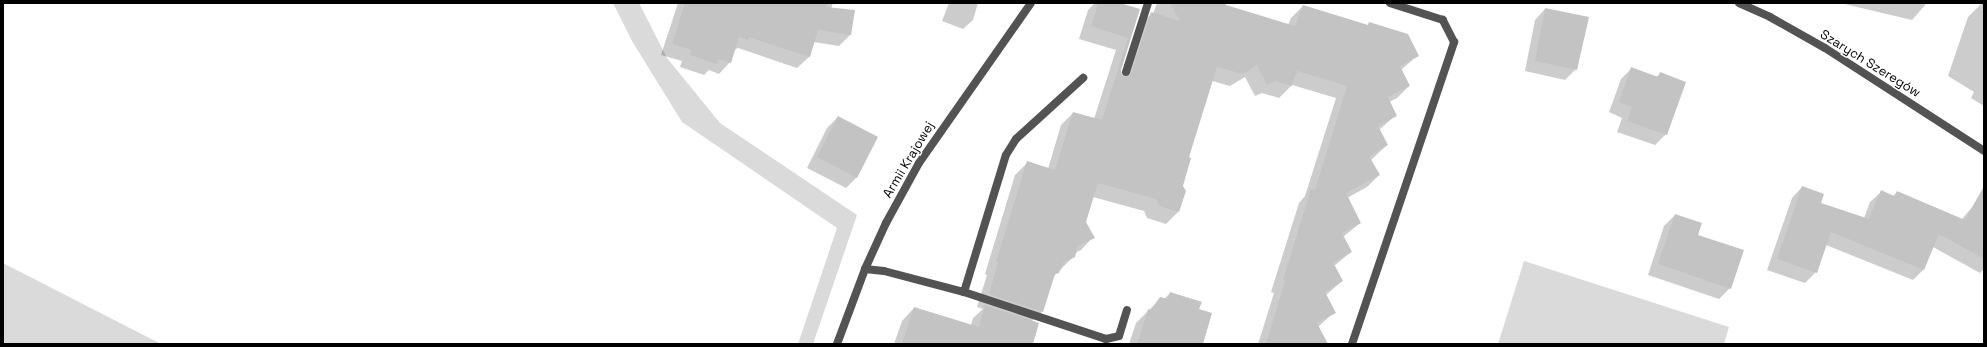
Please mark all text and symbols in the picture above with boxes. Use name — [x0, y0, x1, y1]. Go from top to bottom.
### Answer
street label: Szarych Szeregów — [1817, 27, 1923, 101]
street label: Armii Krajowej — [880, 119, 938, 201]

